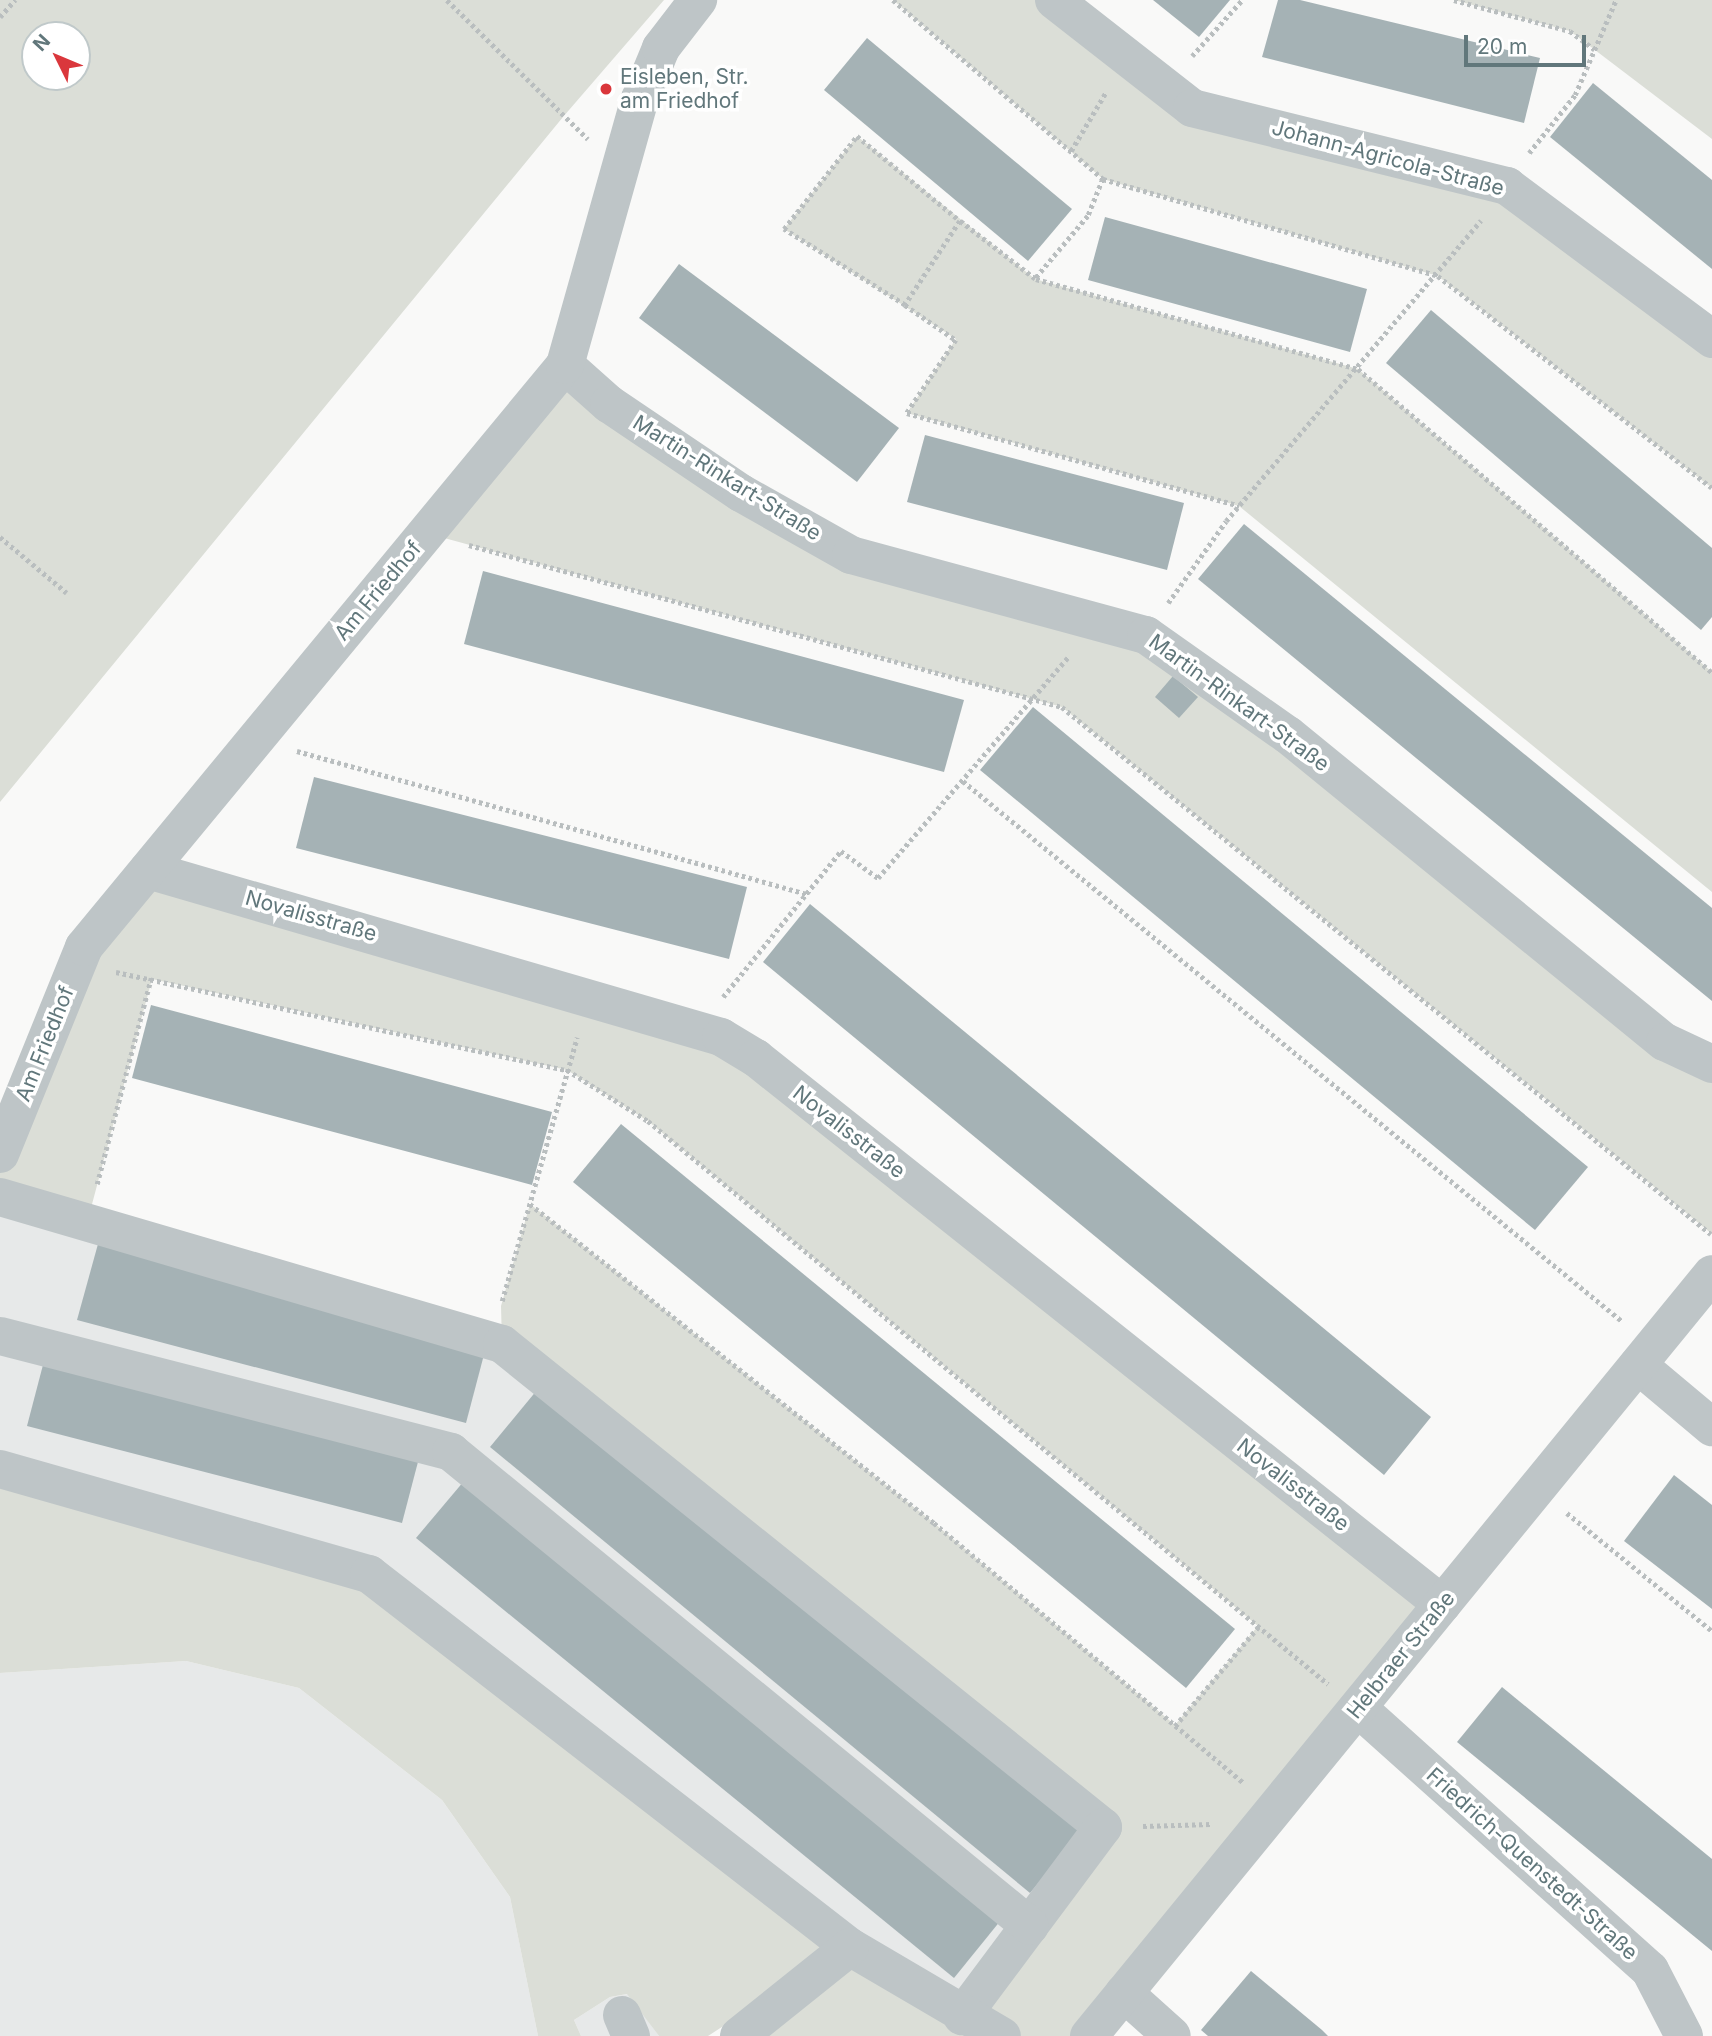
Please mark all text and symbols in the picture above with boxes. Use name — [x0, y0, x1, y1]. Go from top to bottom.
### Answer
north arrow — [21, 21, 91, 91]
scale bar — [1467, 21, 1590, 65]
text: N — [28, 30, 55, 56]
text: 20 m — [1477, 34, 1527, 59]
place label: Eisleben, Str. am Friedhof — [620, 64, 749, 114]
marker: Eisleben, Str. am Friedhof — [598, 81, 614, 97]
street label: Johann-Agricola-Straße — [1269, 115, 1507, 201]
street label: Martin-Rinkart-Straße — [628, 410, 826, 546]
street label: Am Friedhof — [329, 536, 427, 646]
street label: Martin-Rinkart-Straße — [1144, 629, 1334, 777]
street label: Novalisstraße — [242, 885, 380, 947]
street label: Am Friedhof — [11, 983, 79, 1105]
street label: Novalisstraße — [788, 1080, 910, 1184]
street label: Novalisstraße — [1232, 1433, 1354, 1537]
street label: Helbraer Straße — [1342, 1586, 1460, 1724]
street label: Friedrich-Quenstedt-Straße — [1421, 1763, 1643, 1965]

